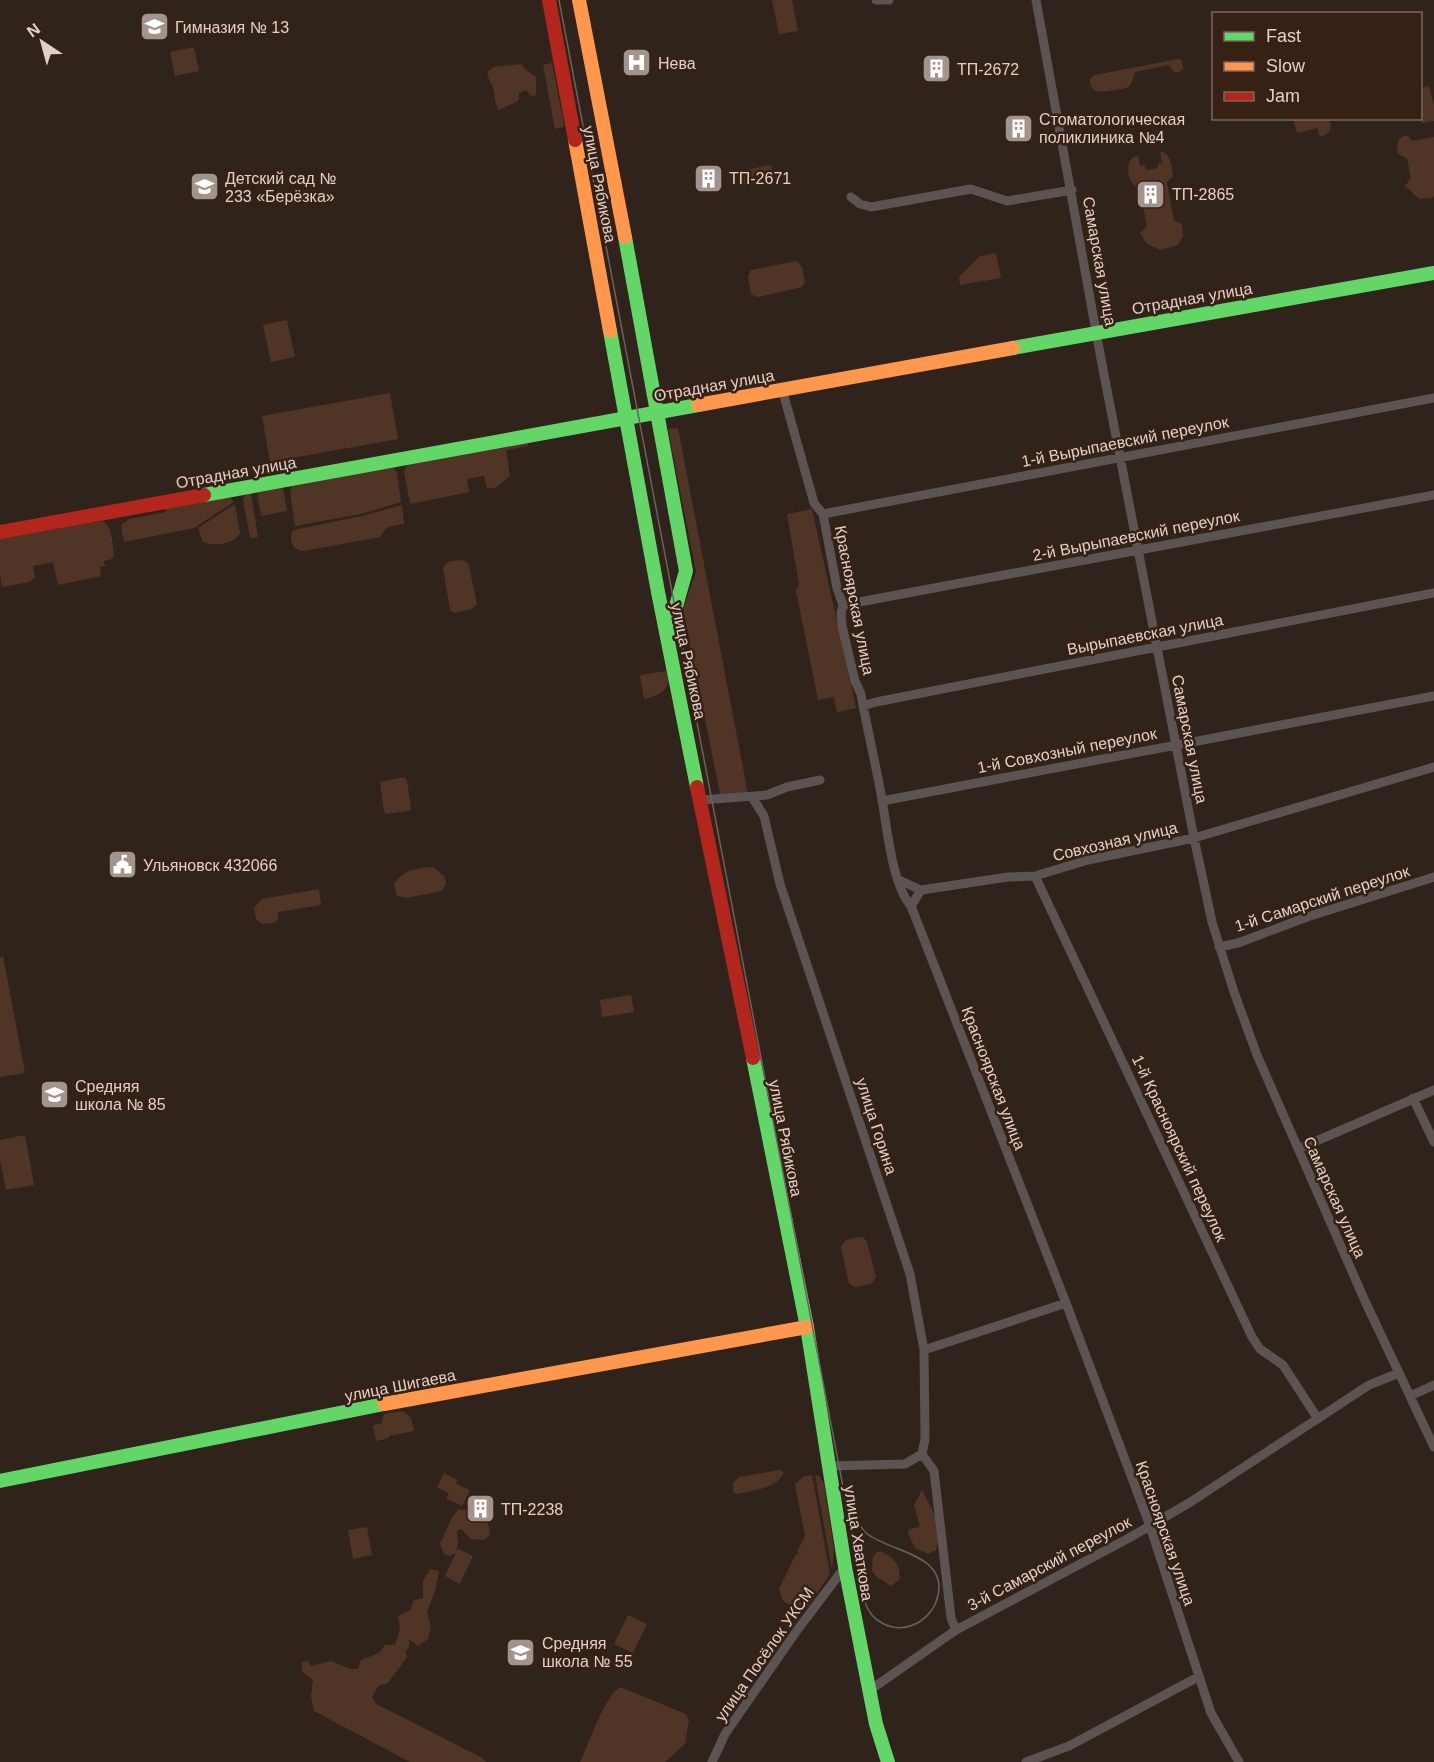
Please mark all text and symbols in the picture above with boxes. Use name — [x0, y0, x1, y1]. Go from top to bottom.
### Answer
school or university icon: Гимназия № 13 — [138, 11, 170, 43]
north arrow — [12, 12, 72, 72]
legend — [1212, 12, 1422, 120]
place label: Гимназия № 13 — [175, 19, 289, 36]
text: N — [24, 20, 43, 41]
text: Fast — [1266, 26, 1301, 46]
hospital icon: Нева — [621, 47, 653, 79]
building icon: ТП-2672 — [920, 53, 952, 85]
place label: Нева — [658, 55, 696, 72]
text: Slow — [1266, 56, 1306, 76]
place label: ТП-2672 — [957, 61, 1019, 78]
text: Jam — [1266, 86, 1300, 106]
place label: Стоматологическая поликлиника №4 — [1039, 111, 1185, 146]
building icon: Стоматологическая поликлиника №4 — [1002, 112, 1034, 144]
street label: улица Рябикова — [580, 124, 619, 244]
building icon: ТП-2671 — [692, 162, 724, 194]
place label: Детский сад № 233 «Берёзка» — [225, 170, 337, 205]
place label: ТП-2671 — [729, 170, 791, 187]
school or university icon: Детский сад № 233 «Берёзка» — [188, 171, 220, 203]
building icon: ТП-2865 — [1135, 178, 1167, 210]
place label: ТП-2865 — [1172, 186, 1234, 203]
street label: Самарская улица — [1080, 195, 1119, 327]
street label: Отрадная улица — [1131, 280, 1254, 317]
street label: Отрадная улица — [653, 367, 776, 404]
street label: 1-й Вырыпаевский переулок — [1020, 413, 1231, 470]
street label: Отрадная улица — [175, 454, 298, 491]
street label: 2-й Вырыпаевский переулок — [1031, 507, 1242, 564]
street label: Красноярская улица — [832, 524, 877, 676]
street label: улица Рябикова — [668, 601, 709, 721]
street label: Вырыпаевская улица — [1066, 611, 1225, 658]
street label: Самарская улица — [1169, 673, 1210, 805]
street label: 1-й Совхозный переулок — [976, 725, 1159, 776]
street label: Совхозная улица — [1051, 819, 1179, 864]
public building icon: Ульяновск 432066 — [106, 849, 138, 881]
place label: Ульяновск 432066 — [143, 857, 277, 874]
street label: 1-й Самарский переулок — [1233, 862, 1413, 935]
street label: Красноярская улица — [958, 1004, 1029, 1152]
street label: 1-й Красноярский переулок — [1129, 1052, 1231, 1245]
street label: улица Горина — [853, 1076, 900, 1177]
place label: Средняя школа № 85 — [75, 1078, 166, 1113]
street label: улица Рябикова — [766, 1078, 805, 1198]
school or university icon: Средняя школа № 85 — [38, 1079, 70, 1111]
street label: Самарская улица — [1300, 1134, 1369, 1260]
street label: улица Шигаева — [343, 1366, 457, 1405]
street label: Красноярская улица — [1133, 1459, 1198, 1608]
street label: улица Хваткова — [841, 1484, 876, 1602]
building icon: ТП-2238 — [464, 1493, 496, 1525]
place label: ТП-2238 — [501, 1501, 563, 1518]
street label: 3-й Самарский переулок — [965, 1513, 1135, 1614]
street label: улица Посёлок УКСМ — [712, 1584, 817, 1725]
place label: Средняя школа № 55 — [542, 1635, 633, 1670]
school or university icon: Средняя школа № 55 — [505, 1636, 537, 1668]

